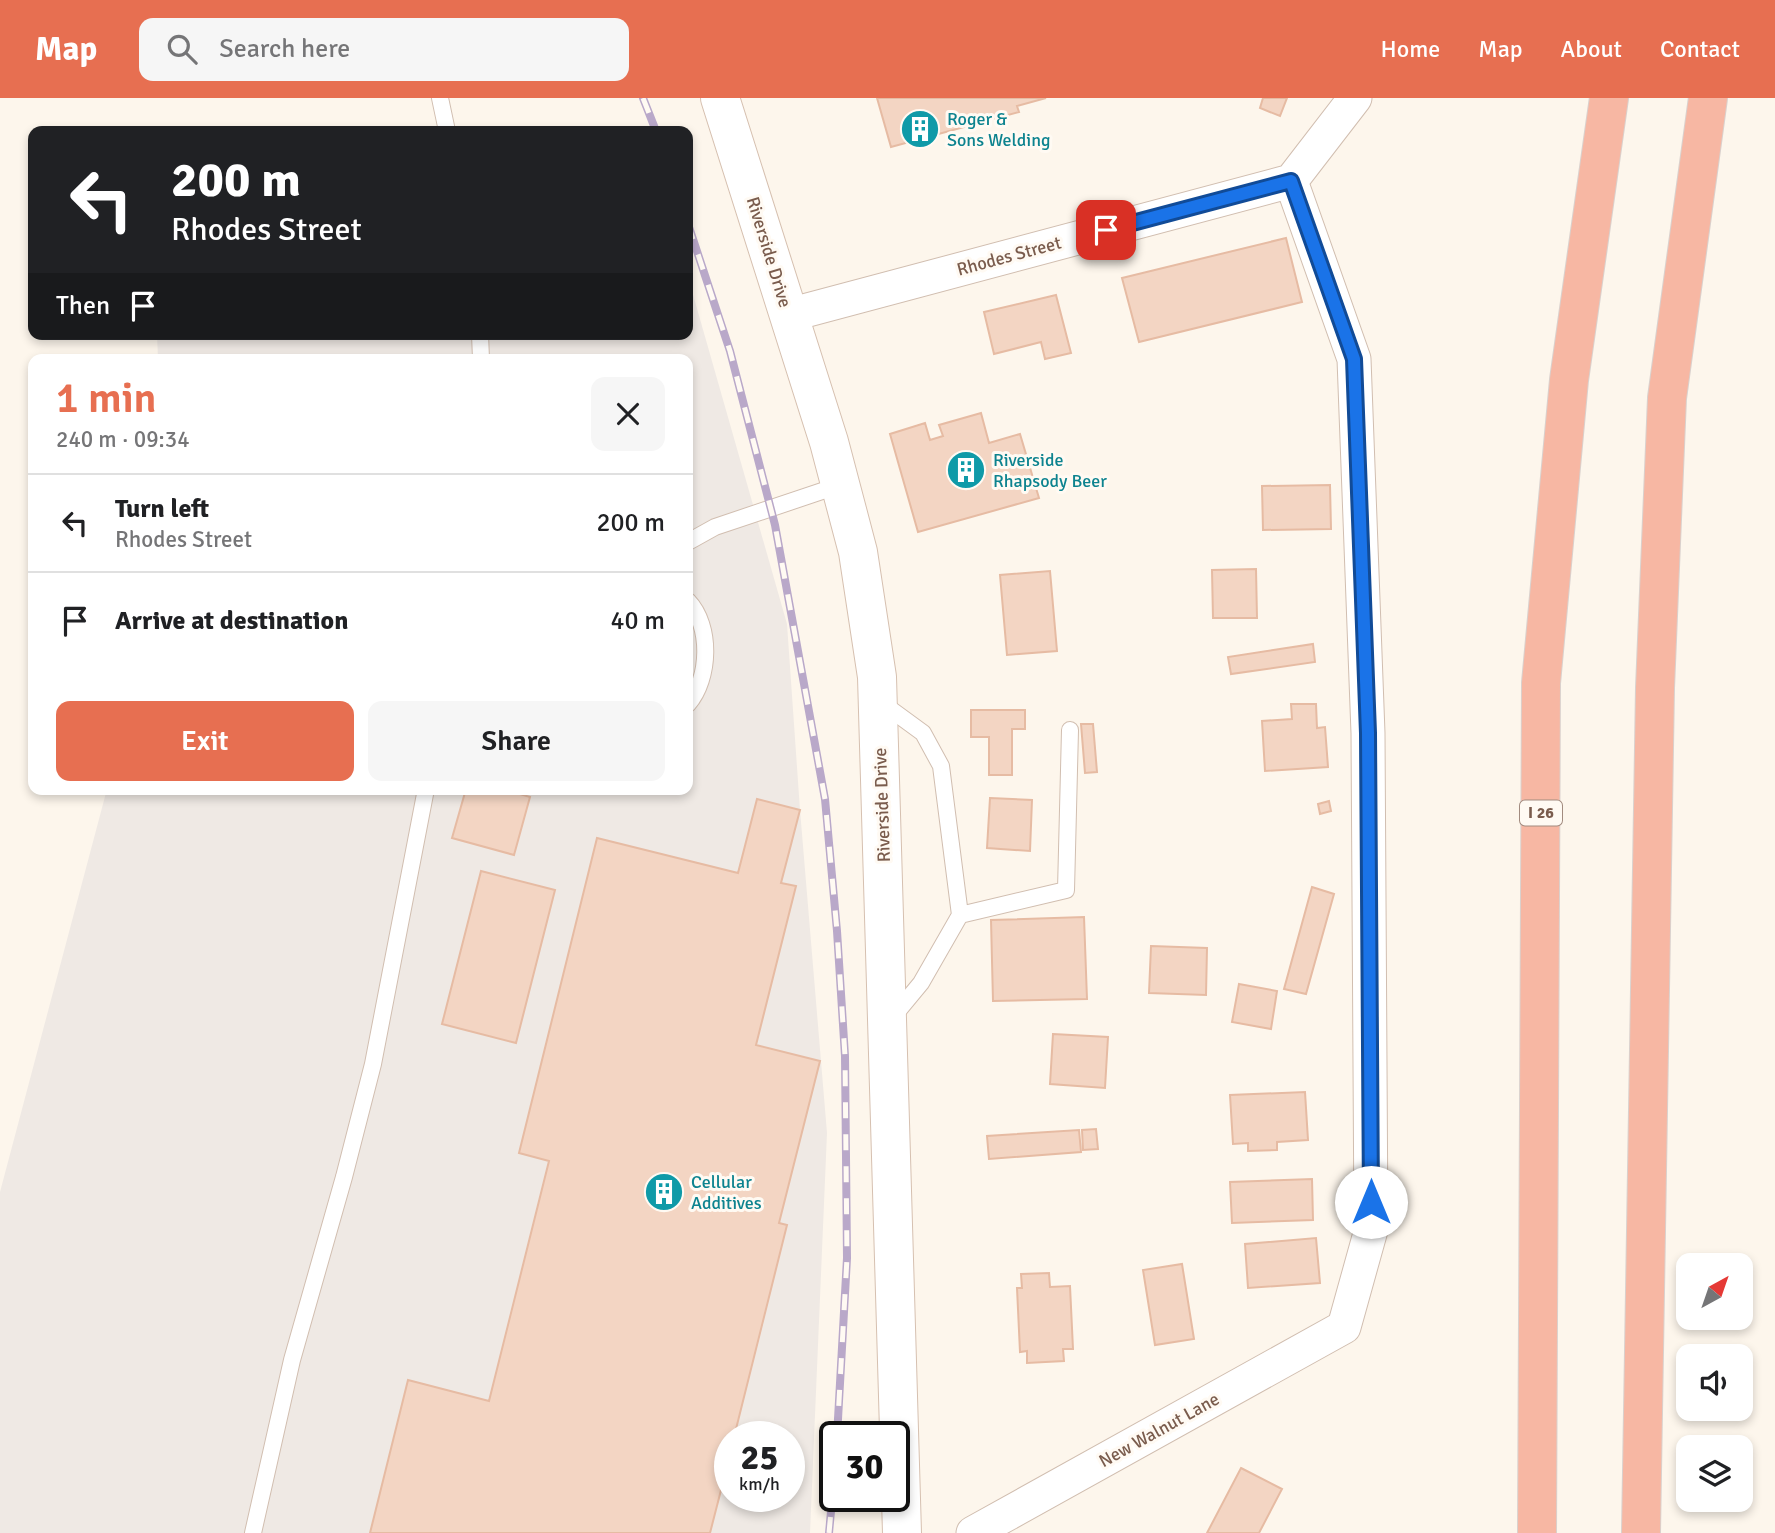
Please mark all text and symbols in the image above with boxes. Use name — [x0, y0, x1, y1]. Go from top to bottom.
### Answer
search box — [139, 18, 629, 81]
text: Map — [35, 29, 97, 70]
icon: search — [163, 30, 201, 68]
text: Search here — [219, 33, 350, 65]
text: Home — [1380, 34, 1440, 64]
text: Map — [1478, 34, 1523, 64]
text: About — [1561, 34, 1622, 64]
text: Contact — [1660, 34, 1740, 64]
building icon: Roger & Sons Welding — [899, 108, 941, 150]
place label: Roger & Sons Welding — [947, 108, 1050, 151]
text: 200 m — [171, 150, 301, 210]
icon: left — [56, 154, 147, 245]
street label: Riverside Drive — [742, 194, 796, 310]
pin — [1076, 200, 1136, 260]
text: Rhodes Street — [171, 210, 362, 249]
icon: arrive — [1087, 211, 1125, 249]
street label: Rhodes Street — [954, 231, 1064, 281]
icon: arrive — [124, 287, 162, 325]
text: Then — [56, 290, 110, 322]
text: 1 min — [56, 373, 157, 424]
button: close — [591, 377, 665, 451]
text: 240 m · 09:34 — [56, 425, 190, 454]
building icon: Riverside Rhapsody Beer — [945, 449, 987, 491]
place label: Riverside Rhapsody Beer — [993, 449, 1107, 492]
text: Turn left — [115, 493, 209, 525]
icon: left — [56, 504, 94, 542]
text: 200 m — [596, 507, 665, 539]
text: Rhodes Street — [115, 525, 252, 554]
icon: arrive — [56, 602, 94, 640]
text: Arrive at destination — [115, 605, 348, 637]
text: 40 m — [610, 605, 665, 637]
button: Exit — [56, 701, 354, 781]
button: Share — [368, 701, 665, 781]
street label: Riverside Drive — [869, 747, 895, 863]
road number: I 26 — [1520, 800, 1562, 826]
position arrow — [1334, 1165, 1408, 1239]
building icon: Cellular Additives — [643, 1171, 685, 1213]
place label: Cellular Additives — [691, 1171, 762, 1214]
north arrow — [1676, 1253, 1754, 1330]
map controls — [1676, 1253, 1753, 1512]
button: sound — [1676, 1344, 1753, 1421]
street label: New Walnut Lane — [1095, 1388, 1223, 1472]
speed limit sign: 30 — [819, 1421, 910, 1512]
button: layers — [1676, 1435, 1753, 1512]
text: 25 — [741, 1436, 778, 1479]
text: km/h — [739, 1473, 780, 1495]

